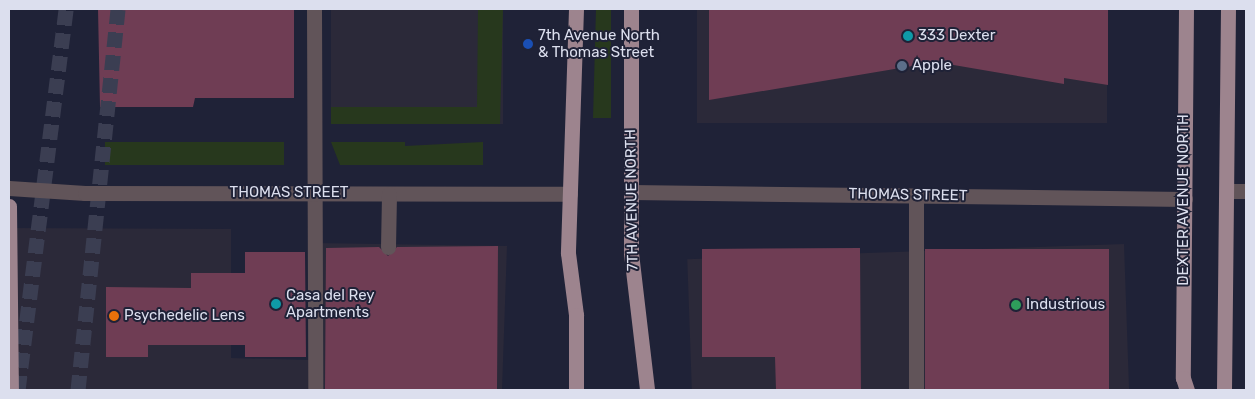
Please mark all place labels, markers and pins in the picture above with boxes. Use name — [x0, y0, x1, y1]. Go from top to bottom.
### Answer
place label: 7th Avenue North & Thomas Street — [538, 26, 660, 61]
place label: 333 Dexter — [918, 27, 995, 45]
marker: 333 Dexter — [902, 30, 914, 42]
marker: 7th Avenue North & Thomas Street — [522, 38, 534, 50]
place label: Apple — [912, 57, 952, 75]
marker: Apple — [896, 60, 908, 72]
place label: Casa del Rey Apartments — [286, 286, 375, 321]
place label: Industrious — [1026, 296, 1105, 314]
marker: Casa del Rey Apartments — [270, 298, 282, 310]
marker: Industrious — [1010, 299, 1022, 311]
place label: Psychedelic Lens — [124, 307, 245, 325]
marker: Psychedelic Lens — [108, 310, 120, 322]

